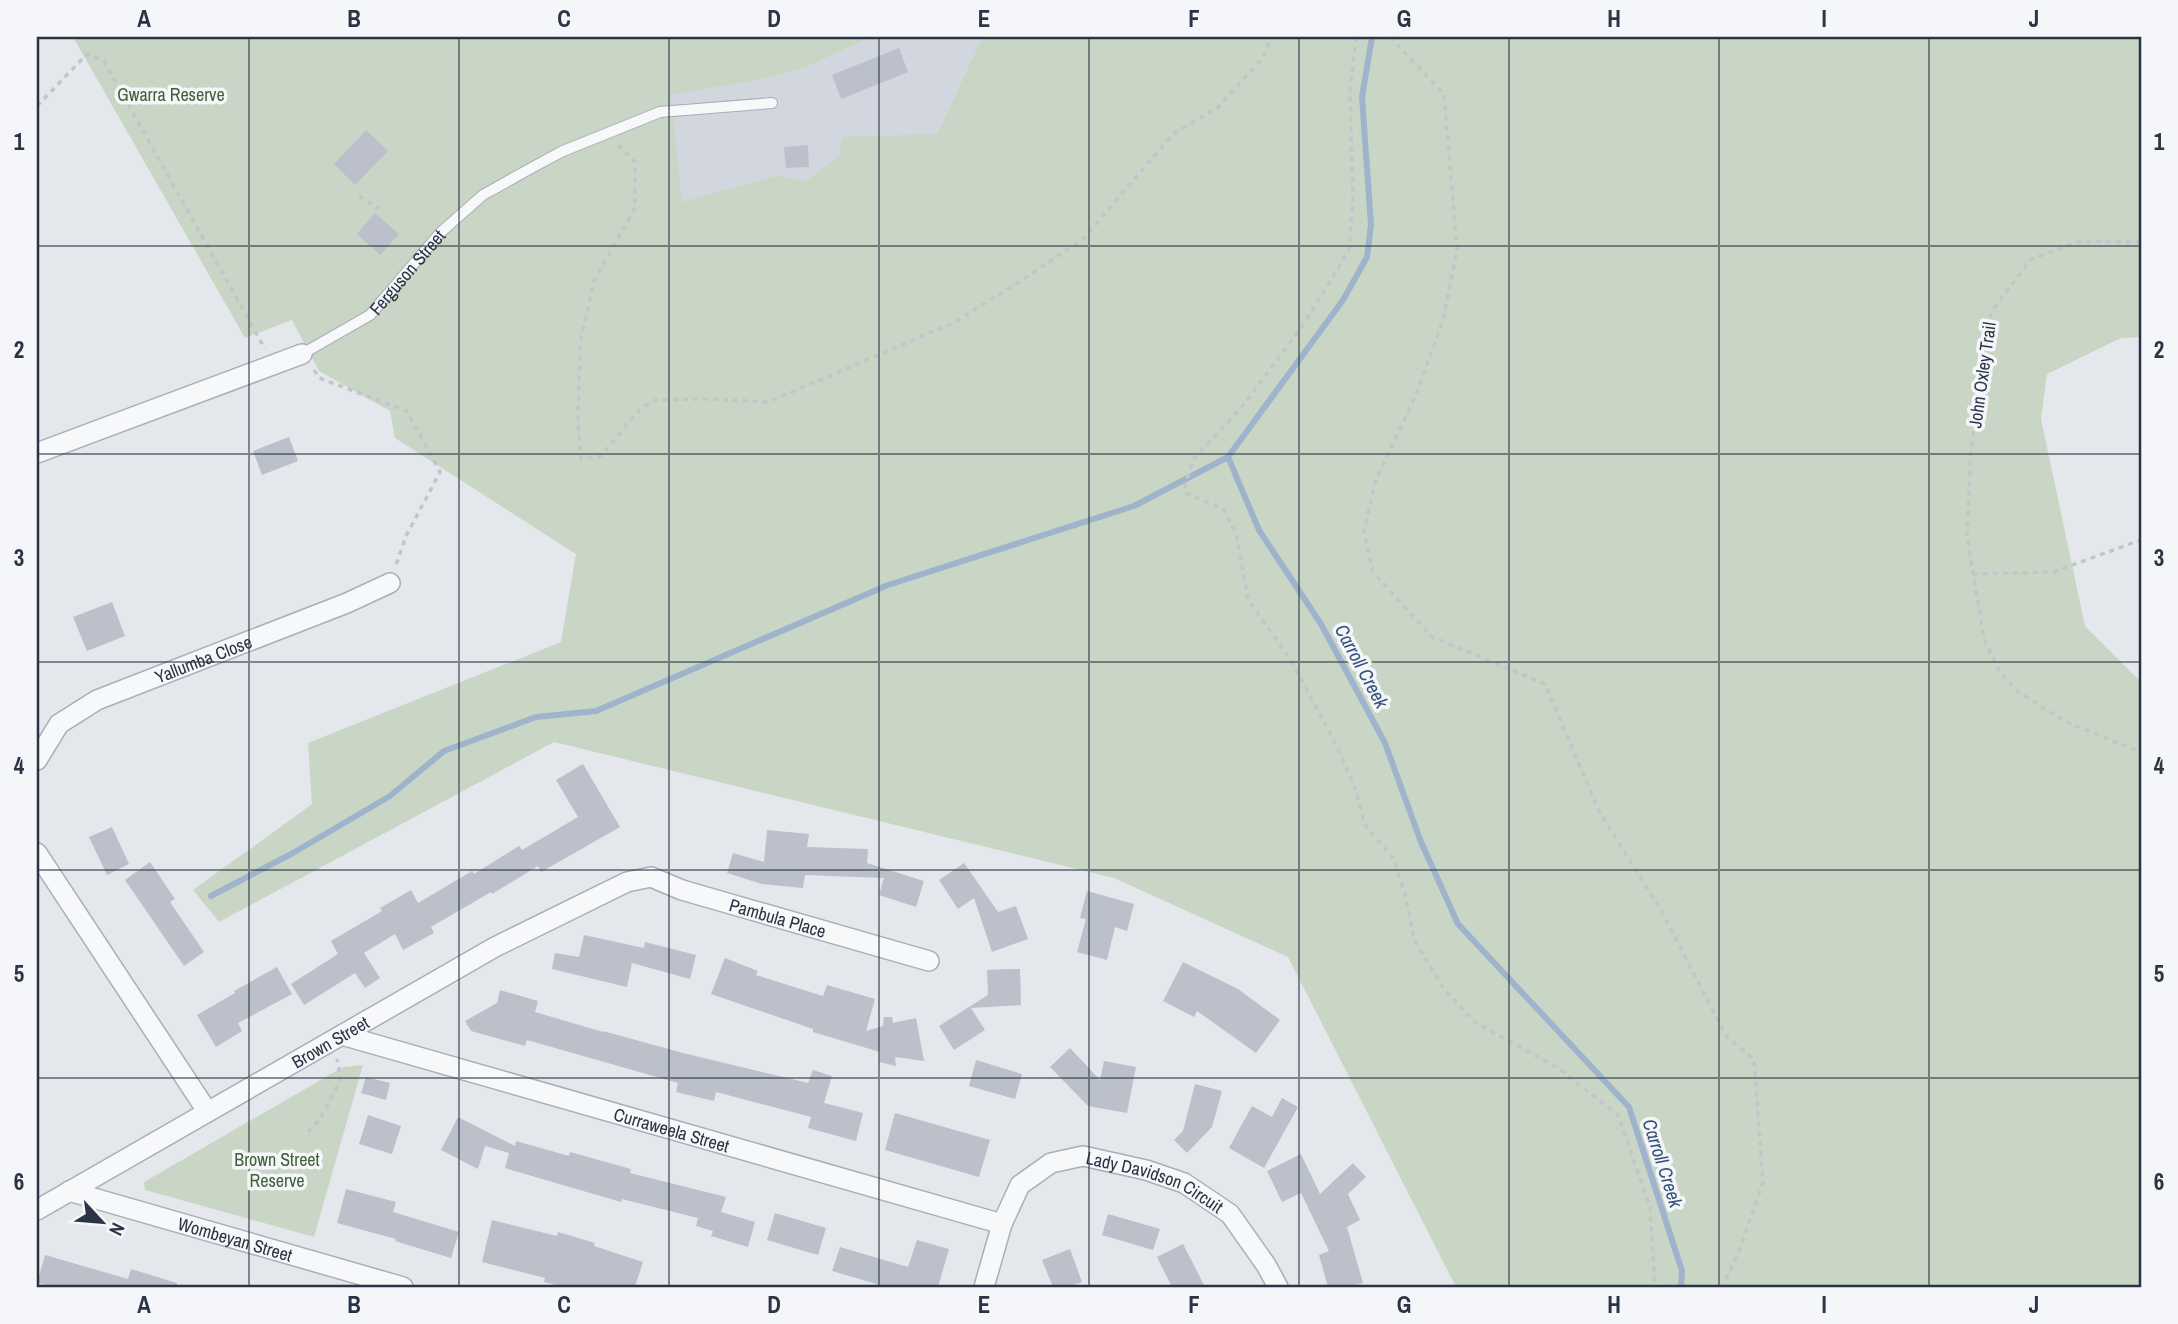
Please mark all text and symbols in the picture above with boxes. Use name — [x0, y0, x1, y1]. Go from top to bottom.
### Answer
text: A — [137, 3, 151, 34]
text: B — [347, 3, 361, 34]
text: C — [557, 3, 571, 34]
text: D — [767, 3, 781, 34]
text: E — [978, 3, 990, 34]
text: F — [1188, 3, 1200, 34]
text: G — [1397, 3, 1411, 34]
text: H — [1607, 3, 1621, 34]
text: I — [1821, 3, 1827, 34]
text: J — [2029, 3, 2039, 34]
park label: Gwarra Reserve — [117, 82, 225, 107]
text: 1 — [14, 126, 25, 157]
text: 1 — [2154, 126, 2165, 157]
street label: Ferguson Street — [363, 224, 451, 320]
street label: John Oxley Trail — [1962, 320, 2002, 430]
text: 2 — [14, 334, 24, 365]
text: 2 — [2154, 334, 2164, 365]
text: 3 — [14, 542, 24, 573]
text: 3 — [2154, 542, 2164, 573]
water label: Carroll Creek — [1329, 619, 1396, 714]
street label: Yallumba Close — [151, 629, 255, 689]
text: 4 — [14, 750, 25, 781]
text: 4 — [2154, 750, 2165, 781]
street label: Pambula Place — [727, 892, 829, 943]
text: 5 — [14, 958, 24, 989]
text: 5 — [2154, 958, 2164, 989]
street label: Brown Street — [287, 1010, 373, 1074]
street label: Curraweela Street — [611, 1101, 732, 1158]
water label: Carroll Creek — [1636, 1115, 1690, 1212]
street label: Lady Davidson Circuit — [1084, 1145, 1228, 1219]
park label: Brown Street Reserve — [234, 1147, 320, 1193]
text: 6 — [14, 1166, 24, 1197]
text: 6 — [2154, 1166, 2164, 1197]
north arrow — [66, 1188, 136, 1258]
street label: Wombeyan Street — [175, 1210, 295, 1267]
text: N — [103, 1219, 131, 1240]
text: A — [137, 1289, 151, 1320]
text: B — [347, 1289, 361, 1320]
text: C — [557, 1289, 571, 1320]
text: D — [767, 1289, 781, 1320]
text: E — [978, 1289, 990, 1320]
text: F — [1188, 1289, 1200, 1320]
text: G — [1397, 1289, 1411, 1320]
text: H — [1607, 1289, 1621, 1320]
text: I — [1821, 1289, 1827, 1320]
text: J — [2029, 1289, 2039, 1320]

